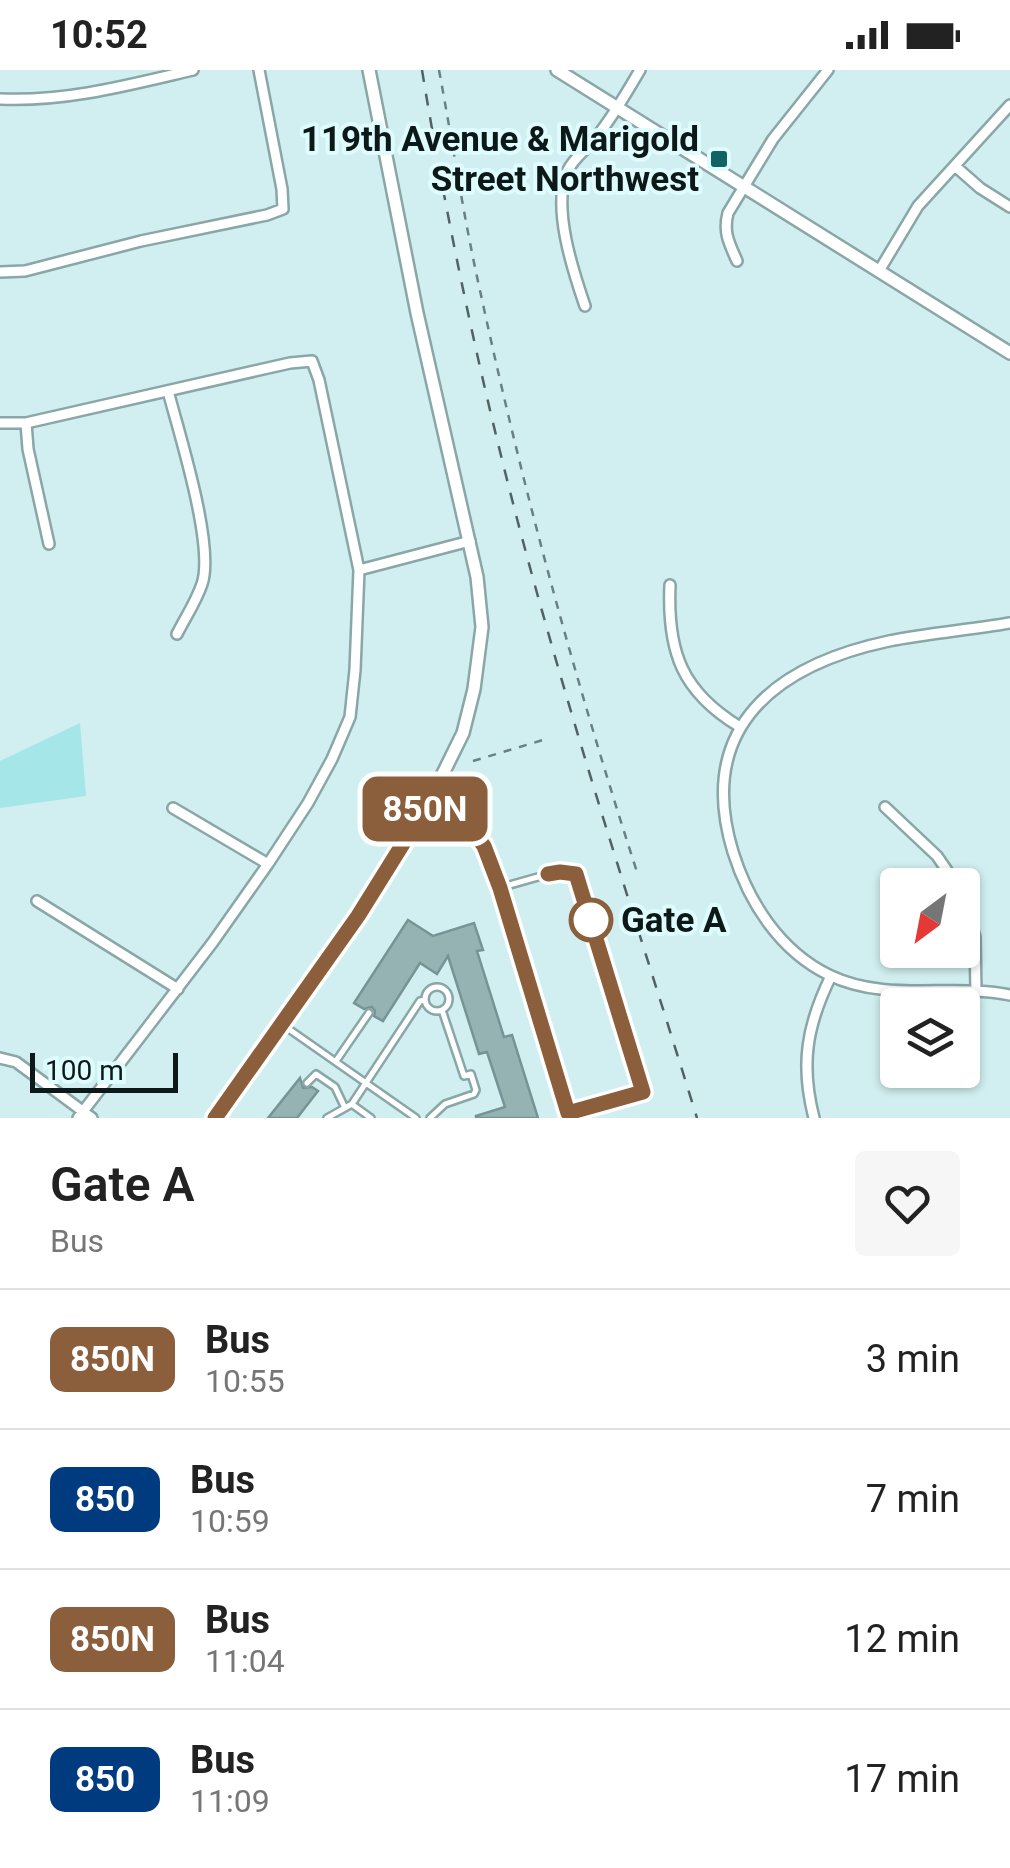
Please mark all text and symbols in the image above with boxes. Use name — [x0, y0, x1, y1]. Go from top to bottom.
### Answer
text: 10:52 — [50, 13, 148, 57]
place label: 119th Avenue & Marigold Street Northwest — [301, 119, 699, 200]
marker: 119th Avenue & Marigold Street Northwest — [708, 148, 730, 170]
line badge: 850N — [355, 776, 495, 842]
text: 850N — [383, 789, 467, 830]
north arrow — [880, 868, 980, 968]
map controls — [880, 868, 980, 1088]
marker: Gate A — [570, 899, 612, 941]
place label: Gate A — [621, 900, 727, 941]
button: layers — [880, 988, 980, 1088]
scale bar — [30, 1048, 178, 1093]
text: 100 m — [45, 1054, 124, 1087]
button: heart — [855, 1151, 960, 1256]
text: Gate A — [50, 1156, 194, 1213]
text: Bus — [50, 1222, 104, 1260]
text: Bus — [205, 1318, 270, 1362]
text: 3 min — [866, 1337, 960, 1381]
text: 850N — [70, 1339, 155, 1380]
text: 10:55 — [205, 1362, 285, 1400]
text: Bus — [190, 1458, 255, 1502]
text: 7 min — [866, 1477, 960, 1521]
text: 850 — [75, 1479, 135, 1520]
text: 10:59 — [190, 1502, 270, 1540]
text: Bus — [205, 1598, 270, 1642]
text: 12 min — [844, 1617, 960, 1661]
text: 850N — [70, 1619, 155, 1660]
text: 11:04 — [205, 1642, 285, 1680]
text: Bus — [190, 1738, 255, 1782]
text: 17 min — [844, 1757, 960, 1801]
text: 850 — [75, 1759, 135, 1800]
text: 11:09 — [190, 1782, 270, 1820]

